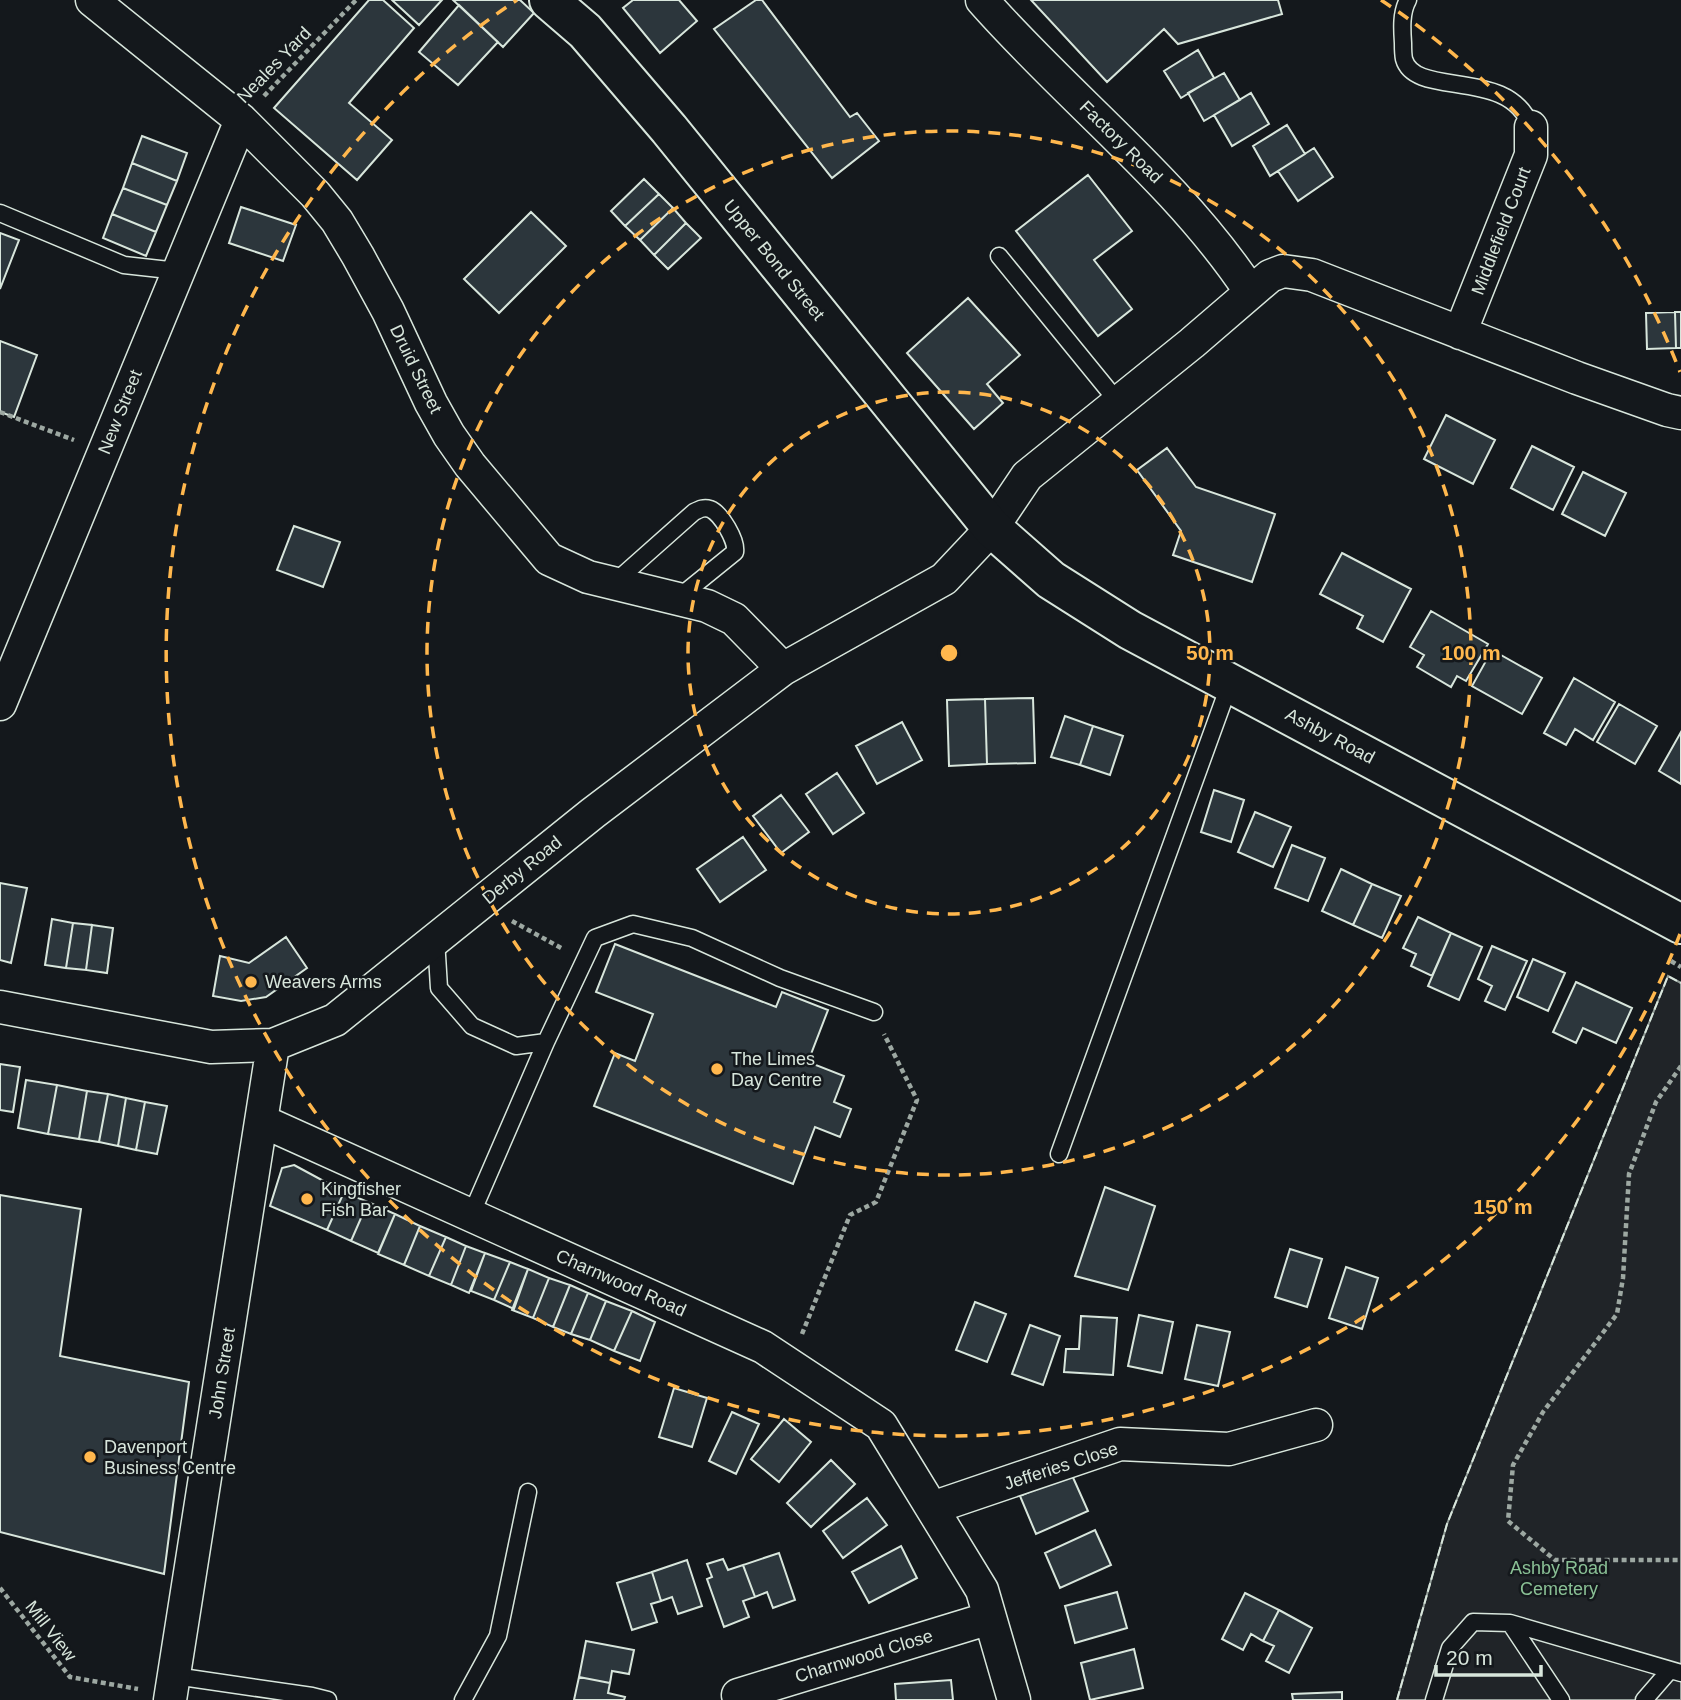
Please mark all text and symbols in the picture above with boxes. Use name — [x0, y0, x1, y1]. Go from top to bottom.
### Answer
street label: Neales Yard — [233, 23, 315, 107]
street label: Factory Road — [1076, 97, 1166, 187]
street label: Middlefield Court — [1467, 164, 1535, 298]
street label: Upper Bond Street — [719, 196, 829, 324]
street label: Druid Street — [386, 321, 446, 417]
street label: New Street — [94, 367, 146, 457]
centre of rings — [937, 641, 961, 665]
text: 50 m — [1186, 641, 1234, 664]
text: 100 m — [1441, 641, 1501, 664]
street label: Ashby Road — [1282, 704, 1378, 768]
street label: Derby Road — [478, 832, 566, 908]
place label: Weavers Arms — [265, 972, 382, 992]
marker: Weavers Arms — [243, 974, 259, 990]
place label: The Limes Day Centre — [731, 1049, 822, 1090]
marker: The Limes Day Centre — [709, 1061, 725, 1077]
place label: Kingfisher Fish Bar — [321, 1179, 401, 1220]
marker: Kingfisher Fish Bar — [299, 1191, 315, 1207]
text: 150 m — [1473, 1195, 1533, 1218]
street label: Charnwood Road — [553, 1245, 689, 1321]
street label: John Street — [205, 1326, 239, 1420]
place label: Davenport Business Centre — [104, 1437, 236, 1478]
street label: Jefferies Close — [1001, 1438, 1121, 1494]
marker: Davenport Business Centre — [82, 1449, 98, 1465]
park label: Ashby Road Cemetery — [1510, 1558, 1608, 1599]
street label: Mill View — [21, 1597, 81, 1666]
street label: Charnwood Close — [793, 1626, 935, 1686]
scale bar — [1436, 1634, 1541, 1678]
text: 20 m — [1446, 1646, 1493, 1669]

